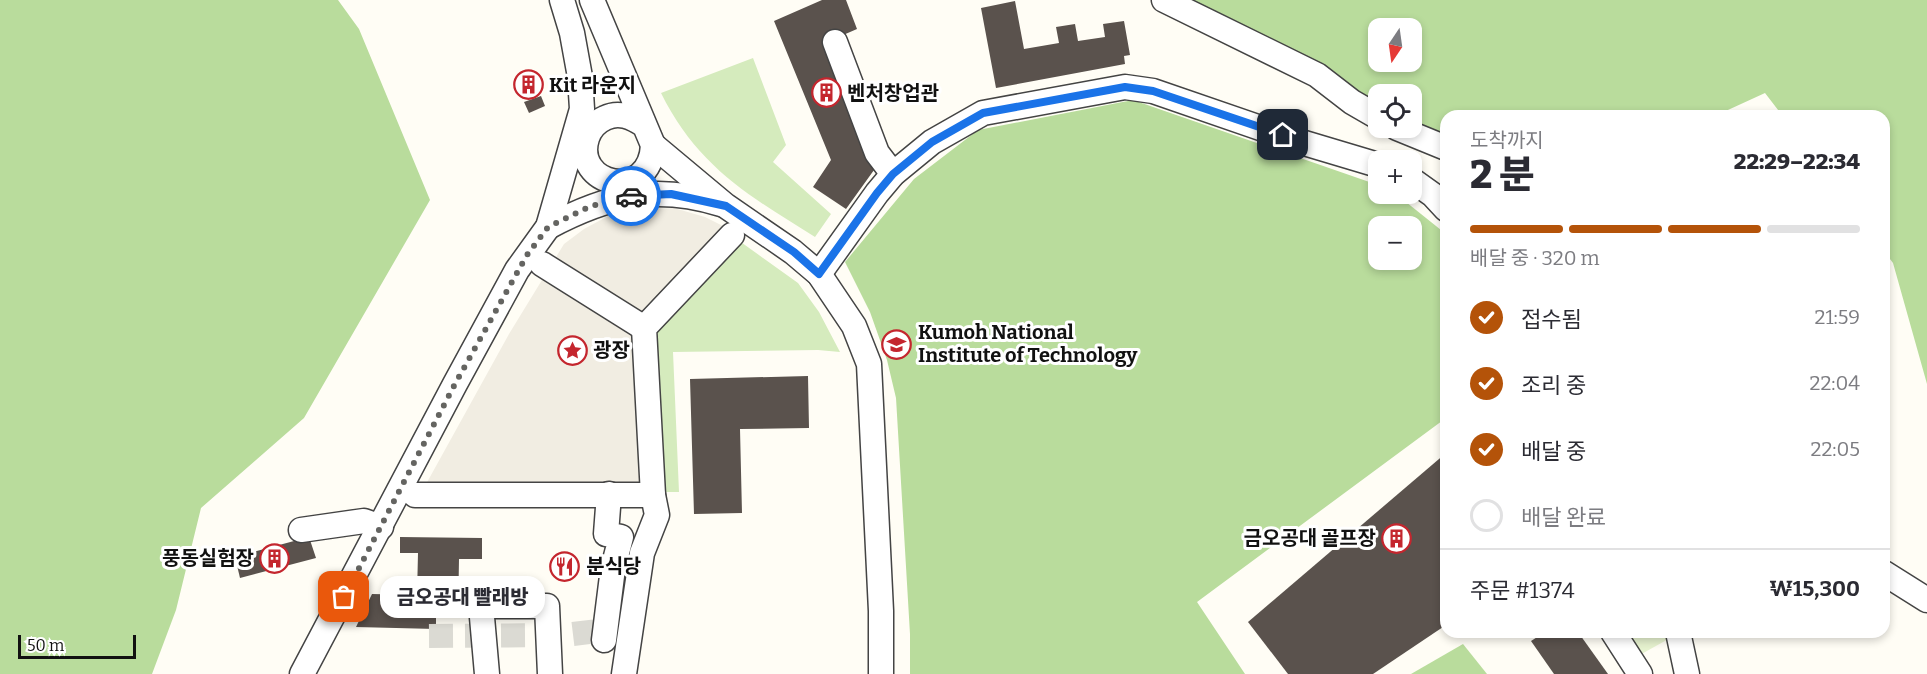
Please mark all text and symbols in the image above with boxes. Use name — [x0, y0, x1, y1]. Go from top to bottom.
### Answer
north arrow — [1368, 18, 1422, 72]
map controls — [1368, 18, 1422, 270]
building icon: Kit 라운지 — [512, 69, 544, 101]
place label: Kit 라운지 — [549, 73, 636, 97]
building icon: 벤처창업관 — [810, 77, 842, 109]
place label: 벤처창업관 — [847, 81, 940, 105]
button: locate — [1368, 84, 1422, 138]
pin — [1257, 109, 1308, 160]
icon: home — [1266, 118, 1299, 151]
text: 도착까지 — [1470, 128, 1544, 152]
text: 22:29–22:34 — [1734, 148, 1860, 175]
button: + — [1368, 150, 1422, 204]
text: 2 분 — [1470, 152, 1535, 198]
courier — [601, 166, 661, 226]
icon: car — [615, 180, 648, 213]
button: − — [1368, 216, 1422, 270]
text: 배달 중 · 320 m — [1470, 246, 1600, 270]
icon: check — [1470, 301, 1503, 334]
text: 21:59 — [1815, 305, 1860, 329]
text: 접수됨 — [1521, 306, 1582, 333]
place label: Kumoh National Institute of Technology — [918, 320, 1138, 367]
school or university icon: Kumoh National Institute of Technology — [881, 328, 913, 360]
place icon: 광장 — [556, 334, 588, 366]
place label: 광장 — [593, 338, 630, 362]
icon: check — [1470, 367, 1503, 400]
text: 22:04 — [1810, 371, 1860, 395]
text: 조리 중 — [1521, 372, 1586, 399]
icon: check — [1470, 433, 1503, 466]
text: 22:05 — [1811, 437, 1860, 461]
text: 배달 중 — [1521, 438, 1586, 465]
text: 배달 완료 — [1521, 504, 1606, 531]
building icon: 금오공대 골프장 — [1381, 522, 1413, 554]
place label: 금오공대 골프장 — [1244, 526, 1376, 550]
building icon: 풍동실험장 — [259, 542, 291, 574]
place label: 풍동실험장 — [162, 546, 254, 570]
restaurant icon: 분식당 — [549, 550, 581, 582]
place label: 분식당 — [586, 554, 641, 578]
pin — [318, 571, 369, 622]
text: ₩15,300 — [1770, 575, 1860, 602]
callout: 금오공대 빨래방 — [380, 576, 545, 618]
text: 주문 #1374 — [1470, 577, 1575, 604]
icon: bag — [327, 580, 360, 613]
text: 금오공대 빨래방 — [396, 585, 529, 609]
scale bar — [18, 632, 136, 660]
text: 50 m — [27, 636, 64, 655]

